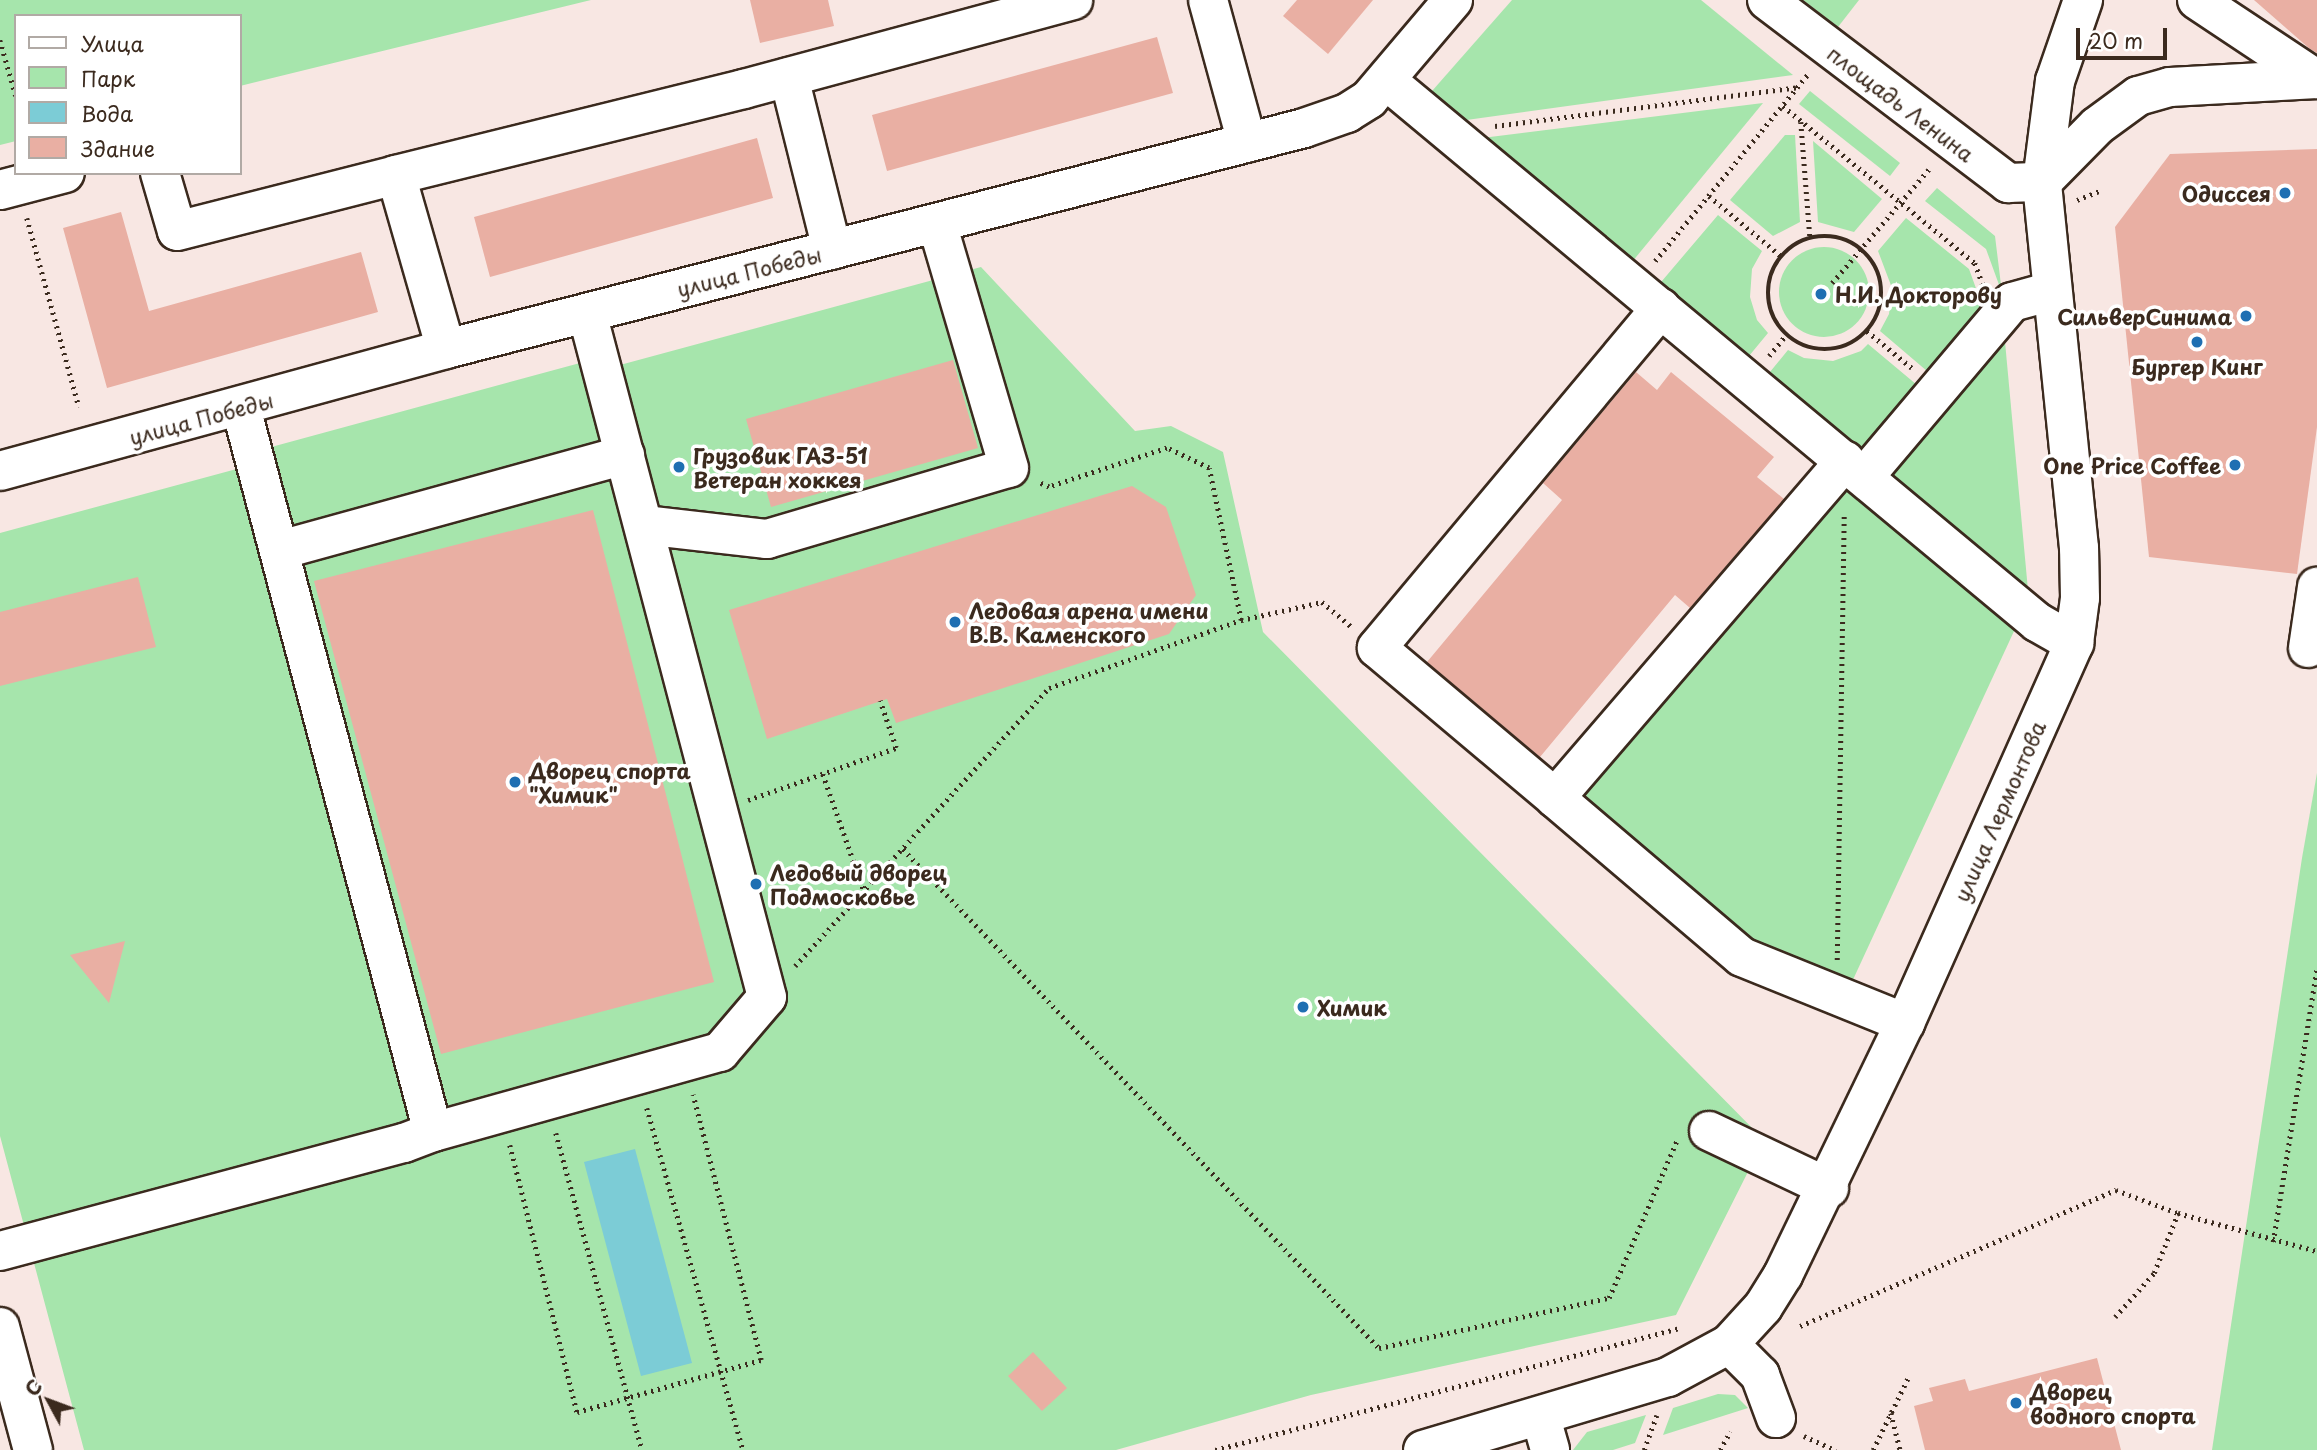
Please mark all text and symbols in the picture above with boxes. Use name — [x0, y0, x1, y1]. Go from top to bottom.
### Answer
legend — [14, 14, 242, 175]
scale bar — [2079, 14, 2170, 58]
text: 20 m — [2089, 24, 2143, 56]
text: Улица — [81, 27, 144, 59]
street label: площадь Ленина — [1823, 40, 1979, 166]
text: Парк — [81, 62, 135, 94]
text: Вода — [81, 97, 133, 129]
text: Здание — [81, 132, 155, 164]
place label: Одиссея — [2182, 180, 2271, 206]
marker: Одиссея — [2277, 185, 2293, 201]
street label: улица Победы — [674, 241, 824, 301]
place label: Н.И. Докторову — [1835, 281, 2002, 307]
marker: Н.И. Докторову — [1813, 286, 1829, 302]
place label: СильверСинима — [2057, 303, 2232, 329]
marker: СильверСинима — [2238, 308, 2254, 324]
marker: Бургер Кинг — [2189, 334, 2205, 350]
place label: Бургер Кинг — [2131, 353, 2263, 379]
street label: улица Победы — [126, 387, 276, 449]
place label: Грузовик ГАЗ-51 Ветеран хоккея — [693, 442, 869, 492]
place label: One Price Coffee — [2042, 452, 2221, 478]
marker: One Price Coffee — [2227, 457, 2243, 473]
marker: Грузовик ГАЗ-51 Ветеран хоккея — [671, 459, 687, 475]
place label: Ледовая арена имени В.В. Каменского — [969, 597, 1209, 647]
marker: Ледовая арена имени В.В. Каменского — [947, 614, 963, 630]
street label: улица Лермонтова — [1948, 716, 2050, 906]
place label: Дворец спорта "Химик" — [529, 757, 692, 807]
marker: Дворец спорта "Химик" — [507, 774, 523, 790]
place label: Ледовый дворец Подмосковье — [770, 859, 947, 909]
marker: Ледовый дворец Подмосковье — [748, 876, 764, 892]
place label: Химик — [1317, 994, 1387, 1020]
marker: Химик — [1295, 999, 1311, 1015]
north arrow — [14, 1366, 84, 1436]
text: С — [18, 1373, 48, 1402]
place label: Дворец водного спорта — [2030, 1378, 2197, 1428]
marker: Дворец водного спорта — [2008, 1395, 2024, 1411]

